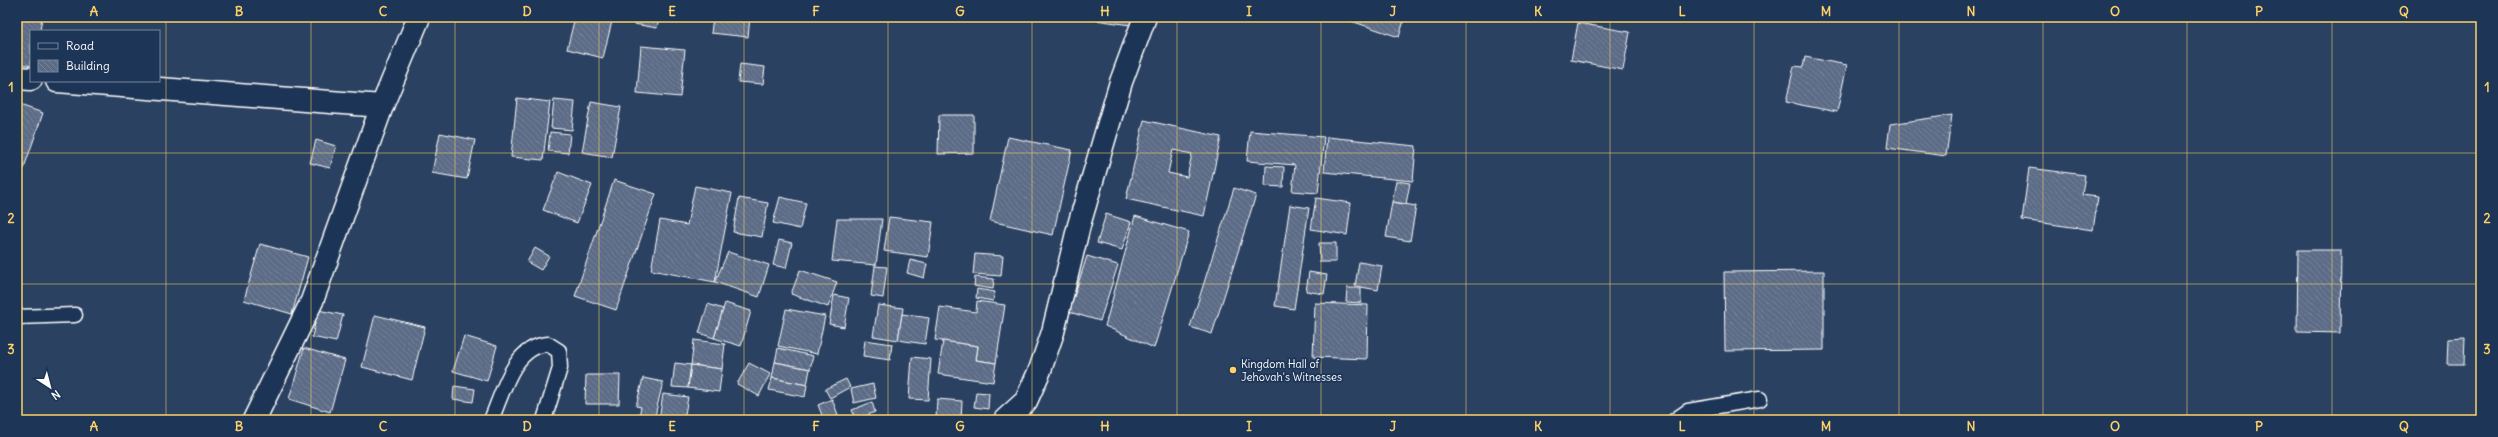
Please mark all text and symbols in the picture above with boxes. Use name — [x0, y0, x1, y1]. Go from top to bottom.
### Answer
text: A — [90, 3, 99, 20]
text: B — [235, 3, 244, 20]
text: C — [379, 3, 388, 20]
text: D — [522, 3, 532, 20]
text: E — [668, 3, 676, 20]
text: F — [812, 3, 820, 20]
text: G — [955, 3, 965, 20]
text: H — [1100, 3, 1110, 20]
text: I — [1246, 3, 1252, 20]
text: J — [1390, 3, 1397, 20]
text: K — [1534, 3, 1543, 20]
text: L — [1678, 3, 1686, 20]
text: M — [1821, 3, 1831, 20]
text: N — [1967, 3, 1975, 20]
text: O — [2110, 3, 2120, 20]
text: P — [2255, 3, 2263, 20]
text: Q — [2399, 3, 2409, 20]
legend — [30, 30, 160, 82]
text: Road — [66, 38, 94, 53]
text: Building — [66, 58, 110, 73]
text: 1 — [8, 79, 14, 96]
text: 1 — [2484, 79, 2490, 96]
text: 2 — [7, 210, 15, 227]
text: 2 — [2483, 210, 2491, 227]
text: 3 — [7, 341, 15, 358]
text: 3 — [2483, 341, 2491, 358]
place label: Kingdom Hall of Jehovah's Witnesses — [1241, 357, 1342, 384]
marker: Kingdom Hall of Jehovah's Witnesses — [1228, 365, 1238, 375]
north arrow — [30, 367, 70, 407]
text: N — [49, 387, 63, 403]
text: A — [90, 418, 99, 435]
text: B — [235, 418, 244, 435]
text: C — [379, 418, 388, 435]
text: D — [522, 418, 532, 435]
text: E — [668, 418, 676, 435]
text: F — [812, 418, 820, 435]
text: G — [955, 418, 965, 435]
text: H — [1100, 418, 1110, 435]
text: I — [1246, 418, 1252, 435]
text: J — [1390, 418, 1397, 435]
text: K — [1534, 418, 1543, 435]
text: L — [1678, 418, 1686, 435]
text: M — [1821, 418, 1831, 435]
text: N — [1967, 418, 1975, 435]
text: O — [2110, 418, 2120, 435]
text: P — [2255, 418, 2263, 435]
text: Q — [2399, 418, 2409, 435]

